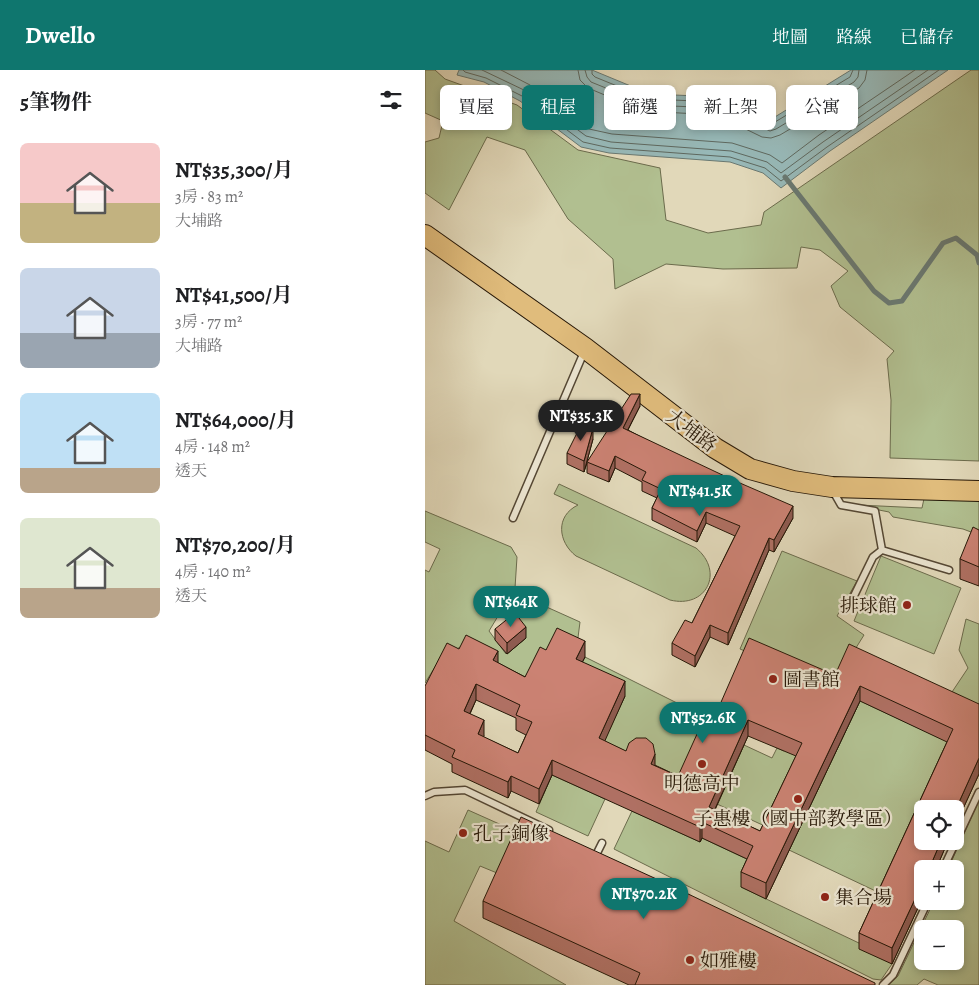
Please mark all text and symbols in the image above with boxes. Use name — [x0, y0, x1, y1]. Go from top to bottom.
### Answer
text: Dwello — [25, 19, 95, 51]
text: 地圖 — [772, 25, 808, 49]
text: 路線 — [836, 25, 872, 49]
text: 已儲存 — [900, 25, 954, 49]
chip: 買屋 — [440, 85, 512, 130]
chip: 租屋 — [522, 85, 594, 130]
chip: 篩選 — [604, 85, 676, 130]
chip: 新上架 — [686, 85, 776, 130]
chip: 公寓 — [786, 85, 858, 130]
icon: filters — [377, 86, 405, 114]
text: 5筆物件 — [20, 88, 92, 116]
text: NT$35,300/月 — [175, 156, 293, 184]
icon: home — [60, 163, 120, 223]
text: 3房 · 83 m² — [175, 186, 243, 208]
text: 大埔路 — [175, 210, 223, 232]
text: NT$41,500/月 — [175, 281, 293, 309]
icon: home — [60, 288, 120, 348]
text: 3房 · 77 m² — [175, 311, 242, 333]
text: 大埔路 — [175, 335, 223, 357]
pin: NT$35.3K — [529, 400, 633, 442]
street label: 大埔路 — [661, 403, 722, 458]
text: NT$35.3K — [549, 405, 613, 427]
text: NT$64,000/月 — [175, 406, 297, 434]
icon: home — [60, 413, 120, 473]
text: 4房 · 148 m² — [175, 436, 250, 458]
text: 透天 — [175, 460, 207, 482]
pin: NT$41.5K — [648, 474, 752, 517]
text: NT$41.5K — [669, 480, 732, 502]
text: NT$70,200/月 — [175, 531, 296, 559]
icon: home — [60, 538, 120, 598]
text: 4房 · 140 m² — [175, 561, 251, 583]
text: 透天 — [175, 585, 207, 607]
pin: NT$64K — [470, 586, 552, 628]
text: NT$64K — [484, 591, 538, 613]
place label: 排球館 — [840, 593, 897, 619]
marker: 排球館 — [901, 599, 913, 611]
place label: 圖書館 — [783, 667, 840, 693]
marker: 圖書館 — [767, 673, 779, 685]
pin: NT$52.6K — [651, 702, 755, 744]
text: NT$52.6K — [671, 707, 735, 729]
marker: 明德高中 — [696, 758, 708, 770]
place label: 明德高中 — [664, 771, 740, 797]
marker: 子惠樓（國中部教學區） — [792, 793, 804, 805]
map controls — [914, 800, 964, 970]
button: locate — [914, 800, 964, 850]
place label: 子惠樓（國中部教學區） — [693, 806, 903, 832]
place label: 孔子銅像 — [473, 821, 549, 847]
marker: 孔子銅像 — [457, 827, 469, 839]
button: + — [914, 860, 964, 910]
pin: NT$70.2K — [592, 878, 696, 920]
text: NT$70.2K — [611, 883, 677, 905]
place label: 集合場 — [835, 885, 892, 911]
marker: 集合場 — [819, 891, 831, 903]
button: − — [914, 920, 964, 970]
place label: 如雅樓 — [700, 948, 757, 974]
marker: 如雅樓 — [684, 954, 696, 966]

